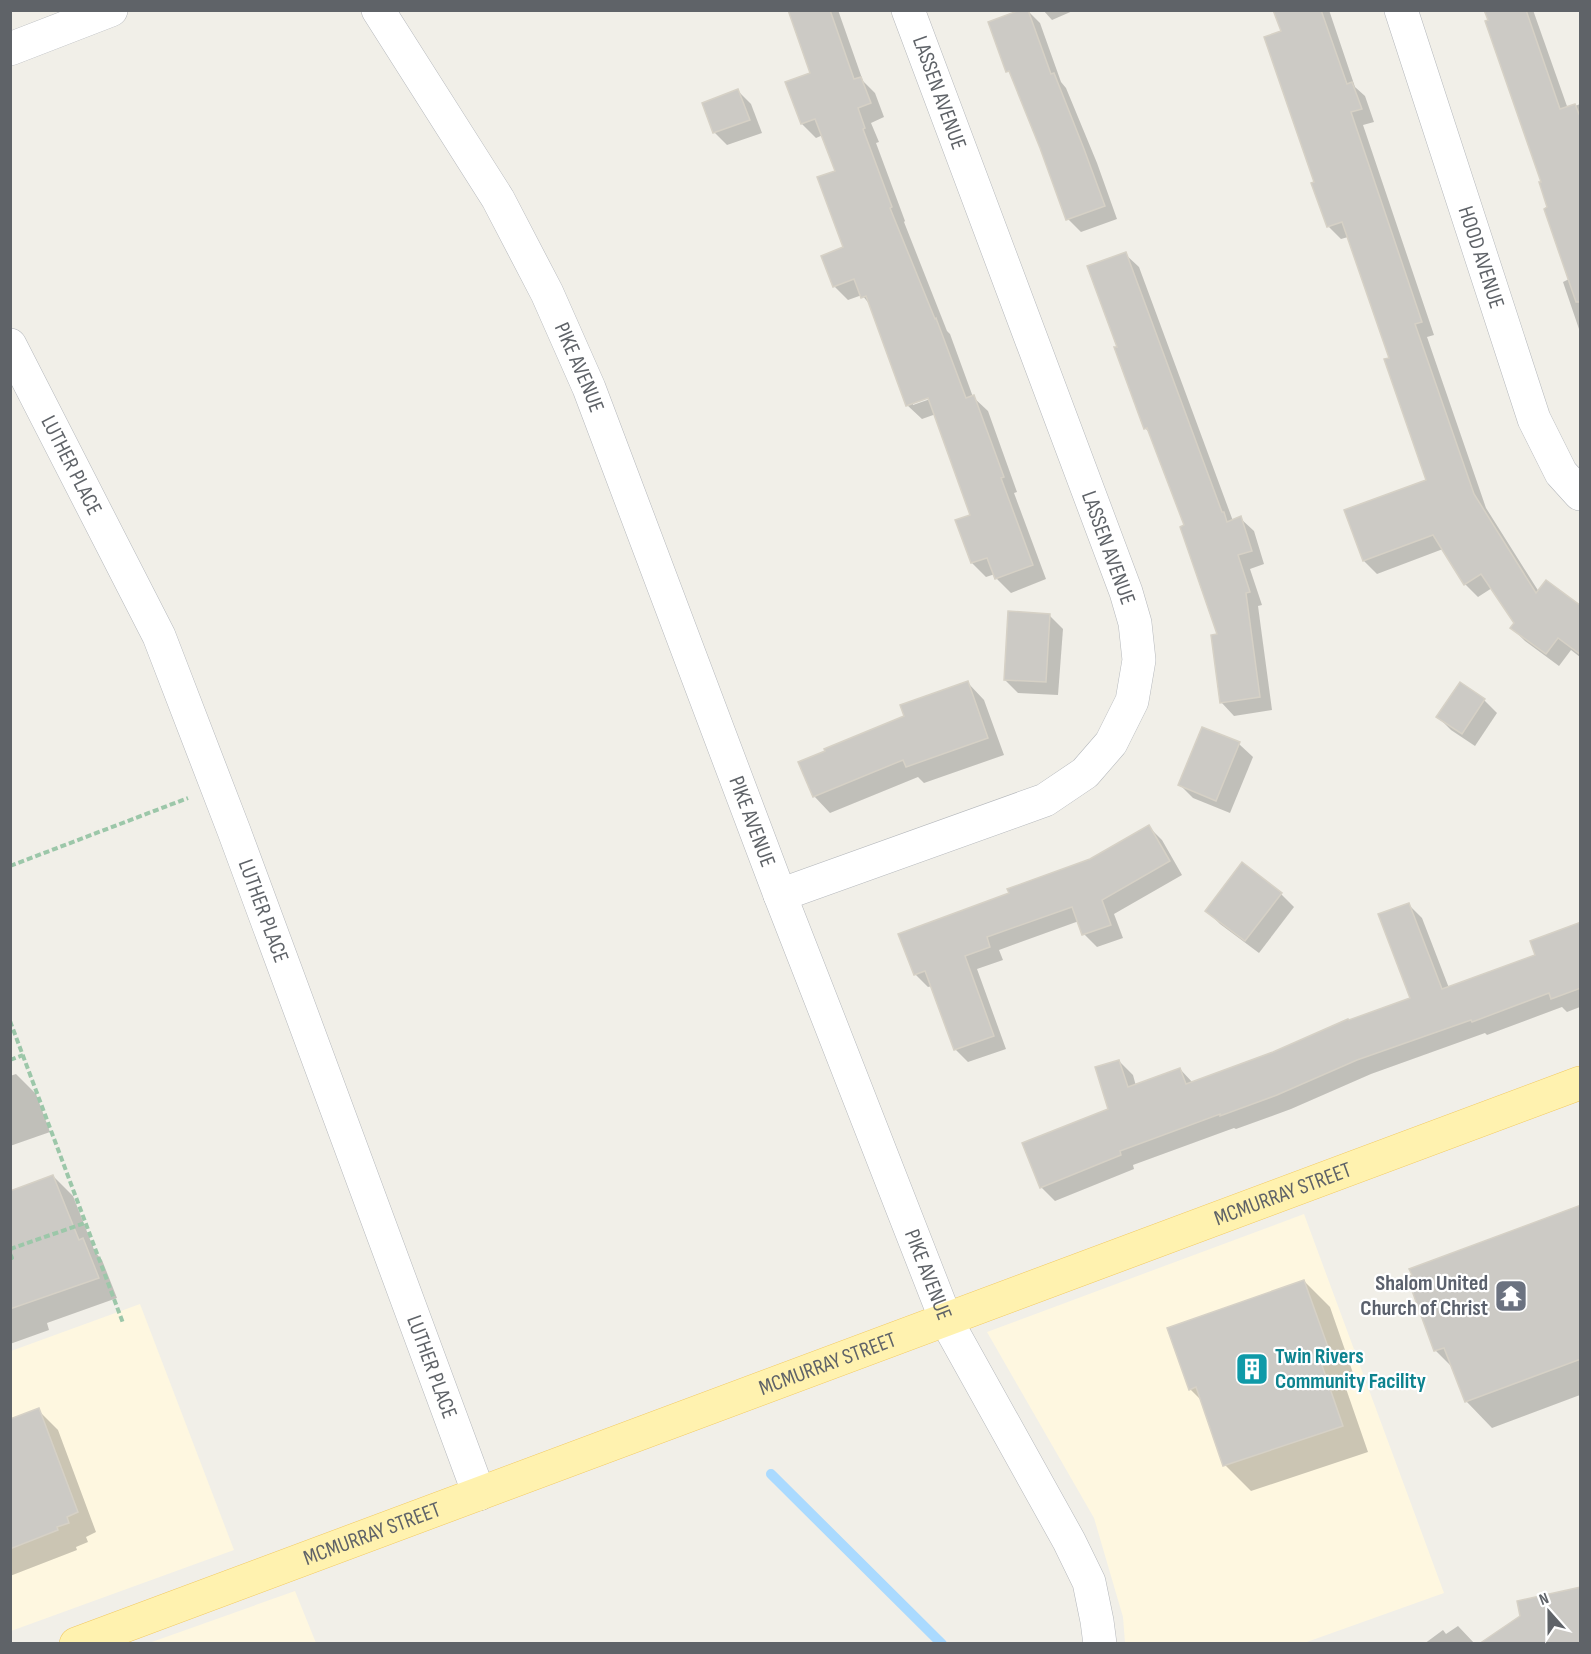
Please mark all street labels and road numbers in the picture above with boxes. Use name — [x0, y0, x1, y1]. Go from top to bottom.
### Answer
street label: LASSEN AVENUE — [906, 32, 972, 154]
street label: HOOD AVENUE — [1452, 203, 1511, 312]
street label: PIKE AVENUE — [548, 318, 610, 416]
street label: LUTHER PLACE — [35, 411, 108, 519]
street label: LASSEN AVENUE — [1075, 487, 1141, 609]
street label: PIKE AVENUE — [723, 772, 782, 871]
street label: LUTHER PLACE — [232, 855, 295, 966]
street label: MCMURRAY STREET — [1210, 1156, 1355, 1232]
street label: PIKE AVENUE — [898, 1225, 958, 1324]
street label: LUTHER PLACE — [401, 1311, 463, 1422]
street label: MCMURRAY STREET — [755, 1326, 900, 1402]
street label: MCMURRAY STREET — [300, 1496, 445, 1571]

